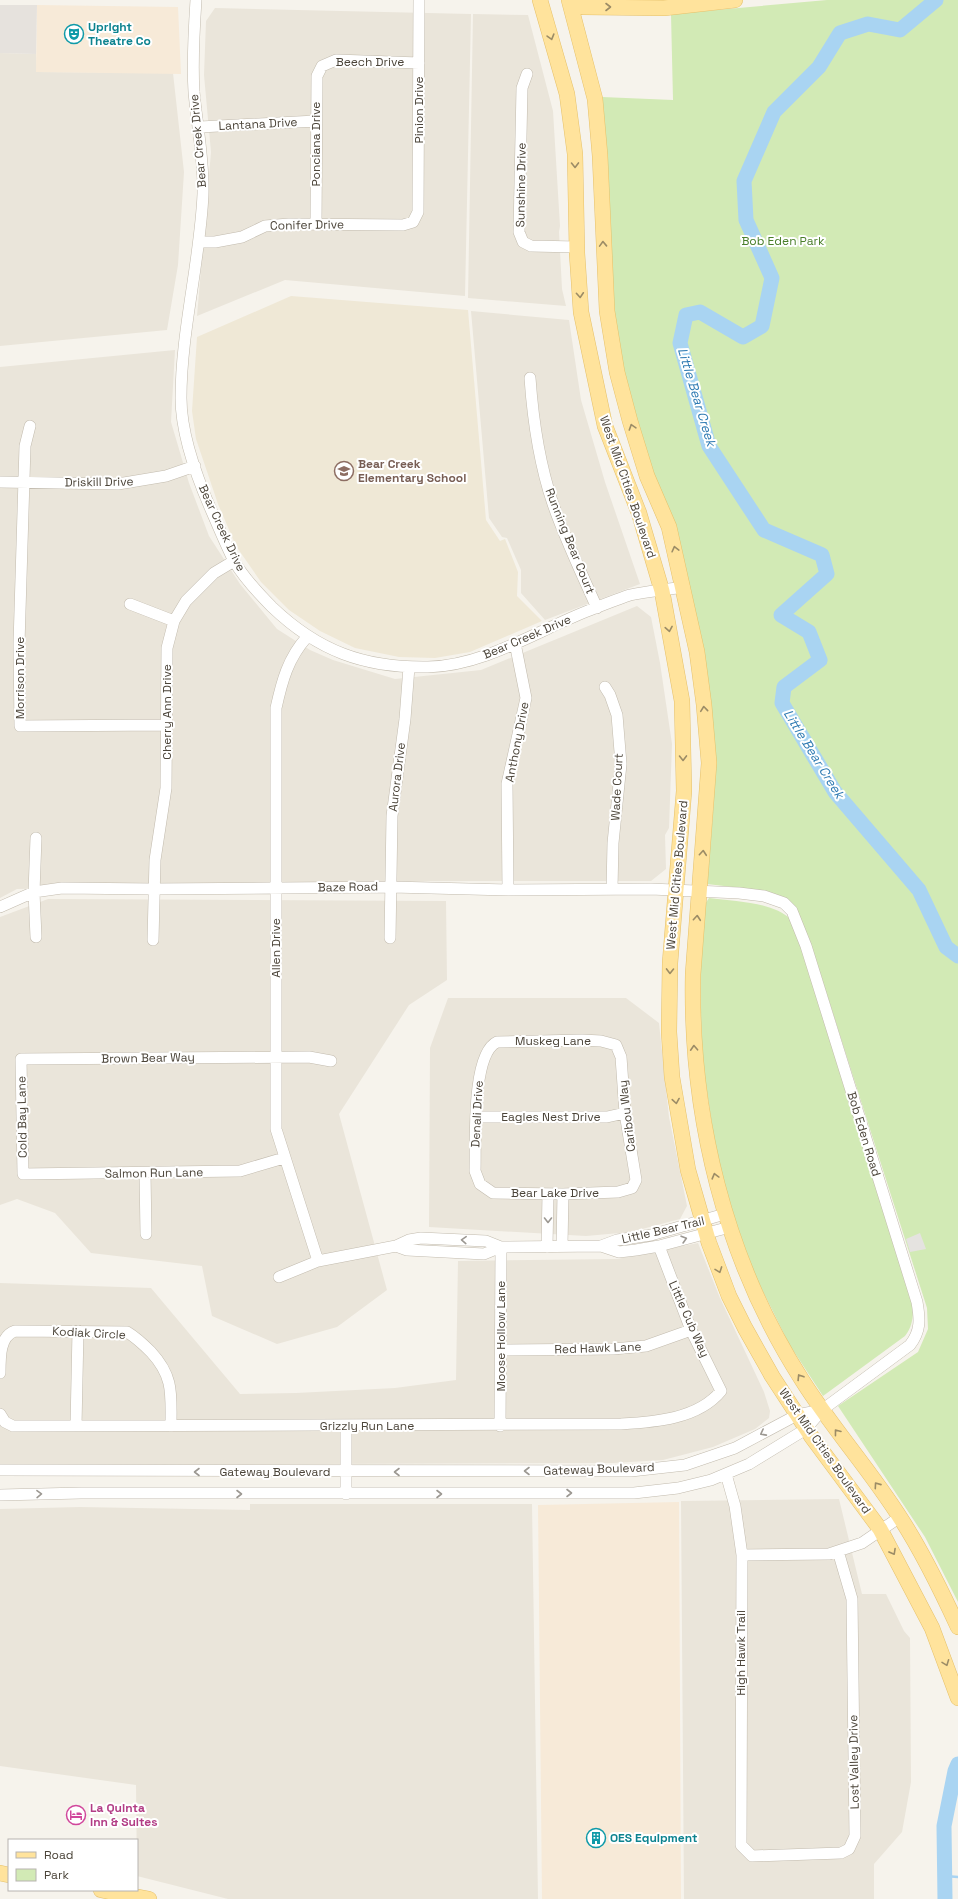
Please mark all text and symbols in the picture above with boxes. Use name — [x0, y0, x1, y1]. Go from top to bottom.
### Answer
one-way arrow — [605, 3, 611, 11]
place label: Upright Theatre Co — [88, 19, 151, 49]
theatre icon: Upright Theatre Co — [63, 23, 85, 45]
one-way arrow — [546, 34, 555, 41]
street label: Beech Drive — [336, 54, 404, 70]
street label: Pinion Drive — [411, 76, 427, 144]
street label: Bear Creek Drive — [186, 93, 210, 189]
street label: Ponciana Drive — [308, 102, 324, 186]
street label: Lantana Drive — [218, 114, 298, 134]
street label: Sunshine Drive — [512, 142, 530, 228]
one-way arrow — [571, 162, 580, 168]
street label: Conifer Drive — [270, 216, 344, 234]
park label: Bob Eden Park — [741, 233, 825, 249]
one-way arrow — [599, 241, 608, 247]
one-way arrow — [575, 292, 584, 298]
water label: Little Bear Creek — [674, 346, 721, 450]
street label: West Mid Cities Boulevard — [596, 414, 660, 560]
one-way arrow — [628, 424, 636, 431]
place label: Bear Creek Elementary School — [358, 456, 466, 486]
school or university icon: Bear Creek Elementary School — [333, 460, 355, 482]
street label: Driskill Drive — [64, 473, 134, 491]
street label: Bear Creek Drive — [195, 482, 249, 574]
street label: Running Bear Court — [541, 486, 599, 596]
one-way arrow — [671, 546, 679, 553]
street label: Bear Creek Drive — [481, 611, 573, 663]
one-way arrow — [664, 626, 673, 632]
street label: Morrison Drive — [12, 637, 28, 719]
street label: Cherry Ann Drive — [159, 664, 175, 760]
street label: Anthony Drive — [501, 700, 533, 784]
one-way arrow — [700, 706, 709, 712]
water label: Little Bear Creek — [780, 706, 849, 803]
street label: Aurora Drive — [385, 741, 409, 813]
street label: Wade Court — [607, 753, 627, 821]
one-way arrow — [679, 755, 687, 761]
street label: West Mid Cities Boulevard — [663, 800, 691, 950]
one-way arrow — [698, 850, 707, 856]
street label: Baze Road — [318, 878, 378, 896]
one-way arrow — [693, 915, 702, 921]
street label: Allen Drive — [268, 918, 284, 978]
one-way arrow — [665, 968, 674, 974]
street label: Muskeg Lane — [515, 1033, 591, 1049]
one-way arrow — [690, 1045, 699, 1051]
street label: Brown Bear Way — [101, 1049, 195, 1067]
street label: Cold Bay Lane — [13, 1076, 31, 1158]
street label: Caribou Way — [615, 1079, 639, 1153]
street label: Denali Drive — [467, 1080, 487, 1148]
street label: Bob Eden Road — [844, 1090, 884, 1178]
one-way arrow — [671, 1098, 680, 1104]
street label: Eagles Nest Drive — [501, 1109, 601, 1125]
street label: Salmon Run Lane — [105, 1164, 203, 1182]
one-way arrow — [711, 1173, 720, 1180]
street label: Bear Lake Drive — [511, 1185, 599, 1201]
street label: Little Bear Trail — [620, 1213, 706, 1247]
one-way arrow — [543, 1217, 552, 1223]
one-way arrow — [461, 1235, 467, 1244]
one-way arrow — [681, 1235, 688, 1244]
one-way arrow — [715, 1266, 723, 1273]
street label: Little Cub Way — [665, 1278, 713, 1360]
street label: Moose Hollow Lane — [493, 1281, 509, 1391]
street label: Kodiak Circle — [52, 1323, 126, 1343]
street label: Red Hawk Lane — [554, 1338, 642, 1358]
one-way arrow — [797, 1374, 805, 1381]
street label: West Mid Cities Boulevard — [776, 1385, 874, 1517]
street label: Grizzly Run Lane — [320, 1418, 414, 1434]
one-way arrow — [759, 1429, 767, 1436]
one-way arrow — [835, 1430, 842, 1437]
street label: Gateway Boulevard — [543, 1459, 655, 1479]
street label: Gateway Boulevard — [219, 1464, 331, 1480]
one-way arrow — [524, 1467, 530, 1475]
one-way arrow — [194, 1468, 200, 1476]
one-way arrow — [394, 1468, 400, 1476]
one-way arrow — [874, 1482, 882, 1489]
one-way arrow — [566, 1489, 572, 1497]
one-way arrow — [36, 1490, 42, 1498]
one-way arrow — [236, 1490, 242, 1498]
one-way arrow — [436, 1490, 442, 1498]
one-way arrow — [888, 1548, 895, 1555]
street label: High Hawk Trail — [733, 1610, 749, 1696]
one-way arrow — [942, 1659, 950, 1666]
street label: Lost Valley Drive — [845, 1715, 863, 1809]
place label: La Quinta Inn & Suites — [90, 1800, 157, 1830]
hotel icon: La Quinta Inn & Suites — [65, 1804, 87, 1826]
building icon: OES Equipment — [585, 1827, 607, 1849]
place label: OES Equipment — [610, 1830, 698, 1846]
legend — [8, 1839, 138, 1891]
text: Road — [44, 1847, 73, 1863]
text: Park — [44, 1867, 69, 1883]

